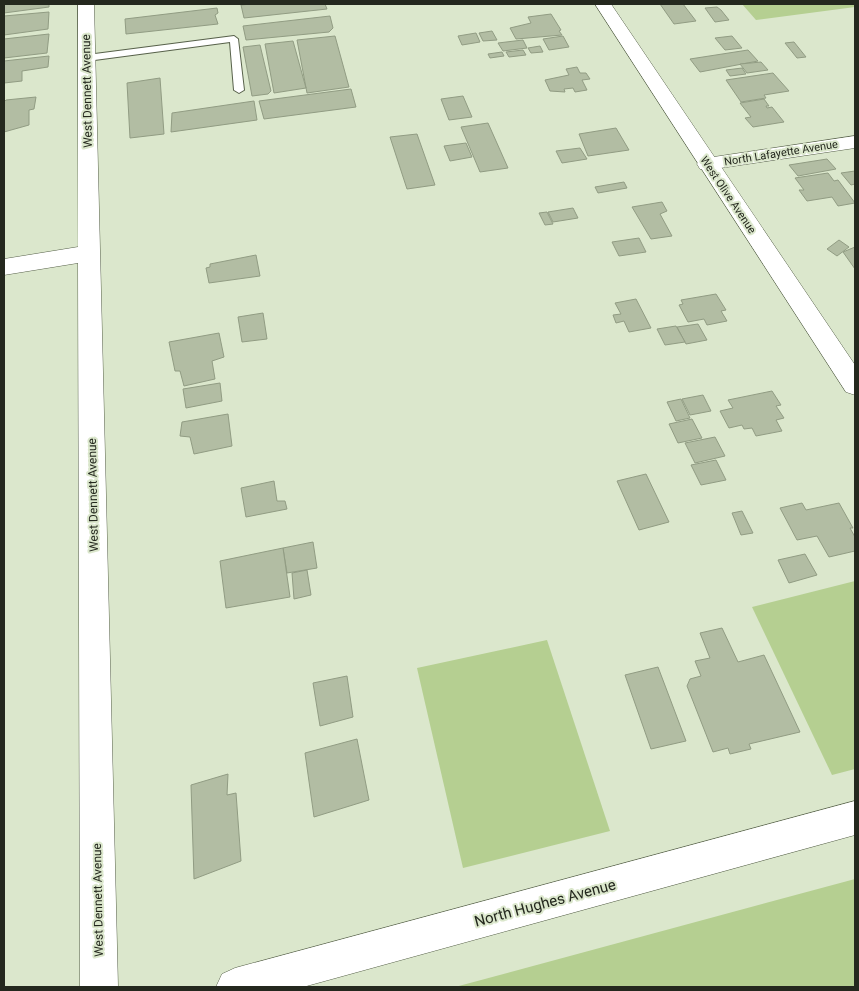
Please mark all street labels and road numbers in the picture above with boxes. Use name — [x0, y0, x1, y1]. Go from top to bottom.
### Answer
street label: West Dennett Avenue — [79, 34, 95, 148]
street label: North Lafayette Avenue — [723, 138, 839, 168]
street label: West Olive Avenue — [697, 154, 759, 236]
street label: West Dennett Avenue — [85, 438, 101, 552]
street label: West Dennett Avenue — [90, 843, 106, 957]
street label: North Hughes Avenue — [472, 875, 618, 931]

